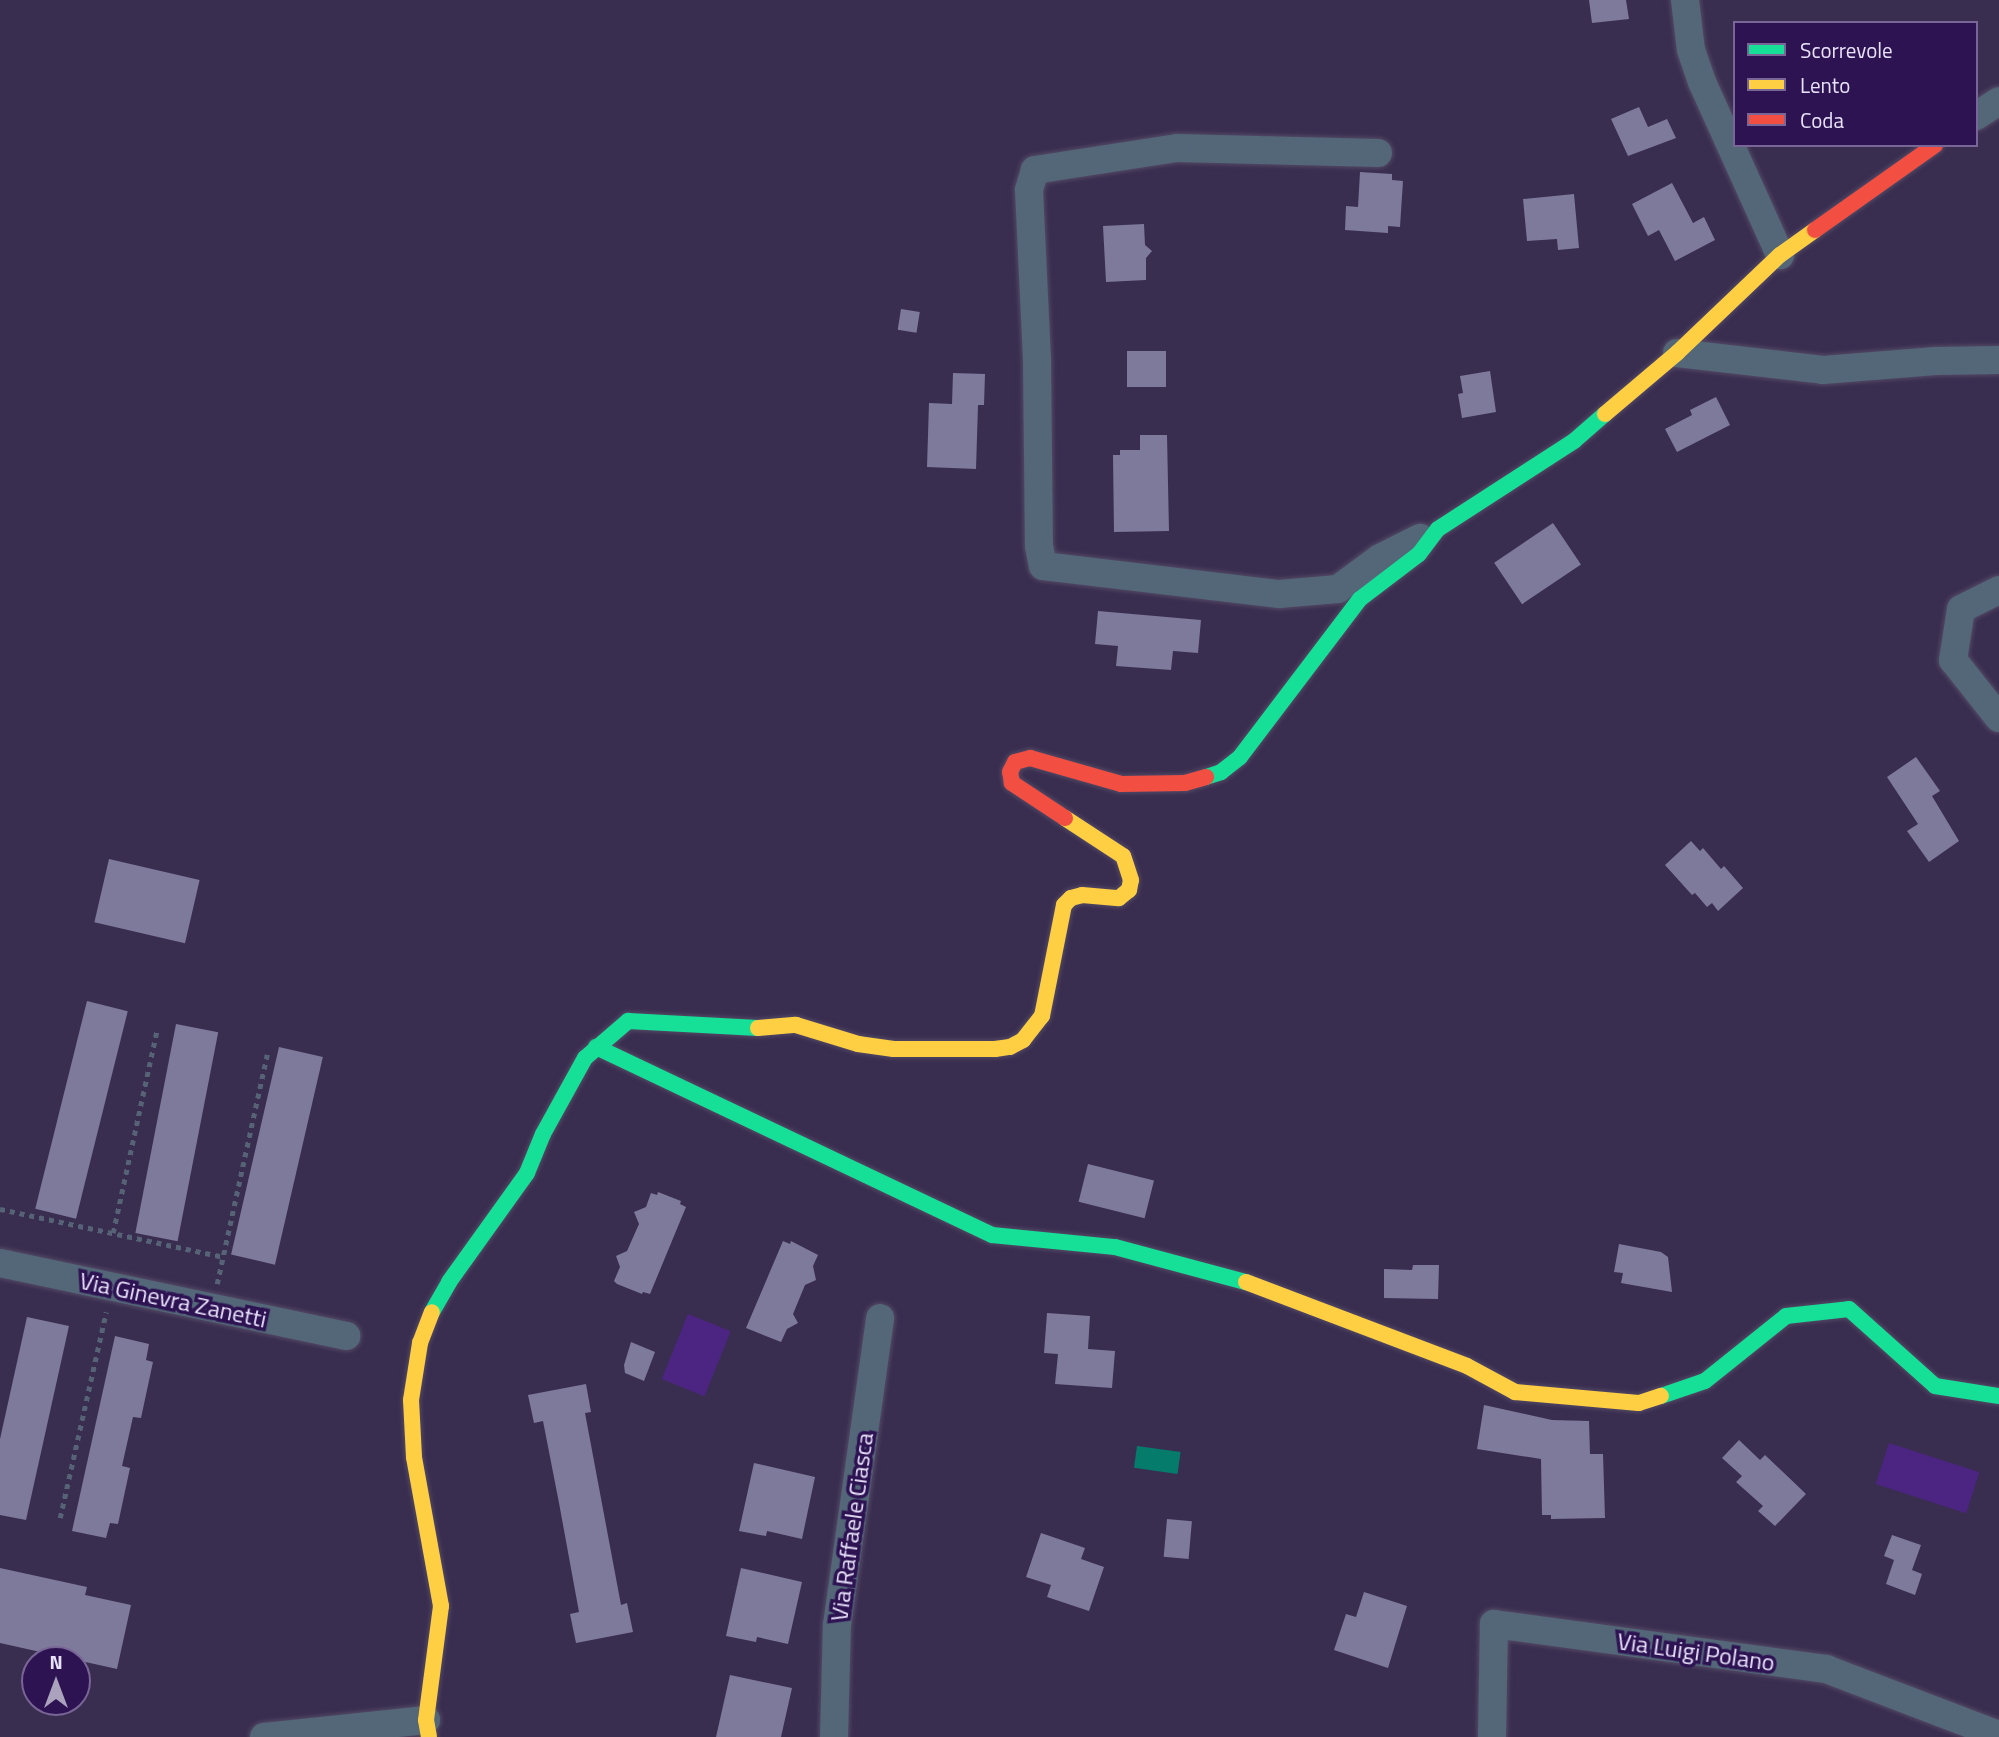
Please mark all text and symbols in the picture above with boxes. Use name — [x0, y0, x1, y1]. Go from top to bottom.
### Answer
legend — [1733, 21, 1978, 147]
text: Scorrevole — [1800, 34, 1893, 66]
text: Lento — [1800, 69, 1850, 101]
text: Coda — [1800, 104, 1844, 136]
street label: Via Ginevra Zanetti — [77, 1266, 269, 1334]
street label: Via Raffaele Ciasca — [824, 1431, 880, 1623]
street label: Via Luigi Polano — [1615, 1627, 1777, 1677]
north arrow — [21, 1646, 91, 1716]
text: N — [49, 1647, 63, 1676]

